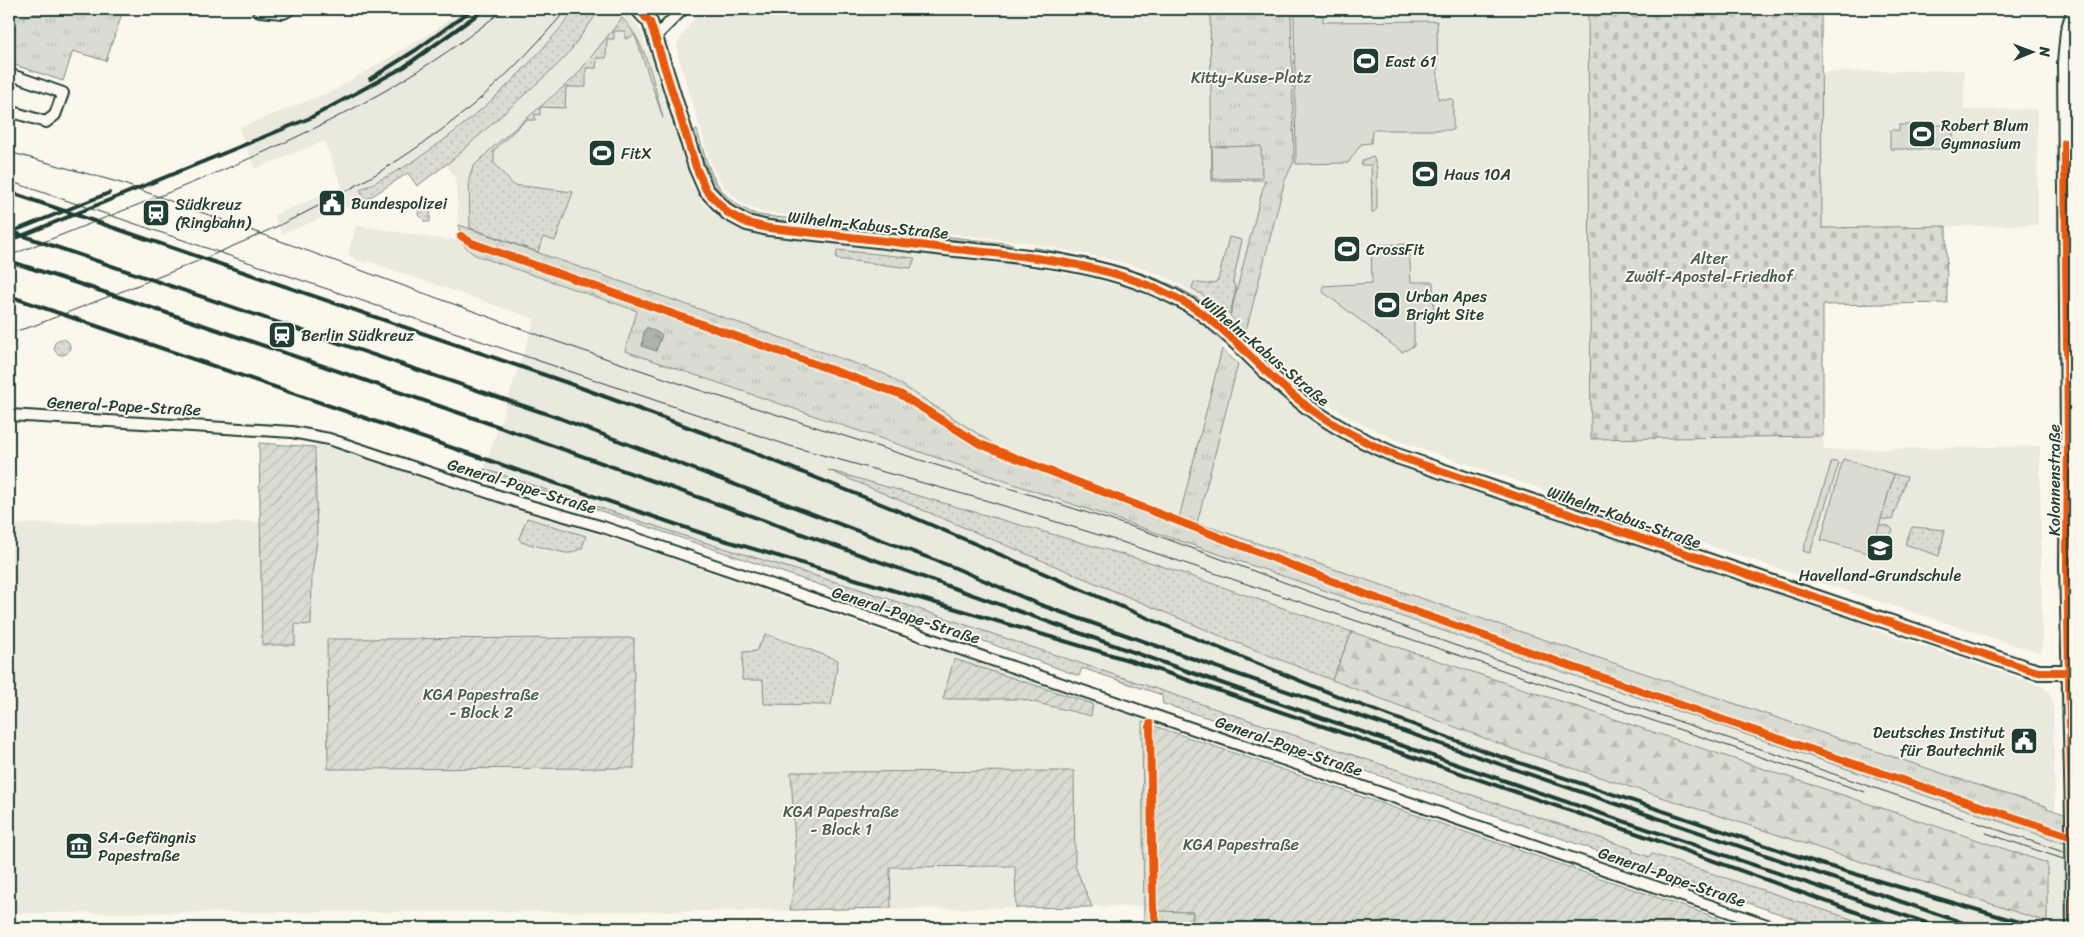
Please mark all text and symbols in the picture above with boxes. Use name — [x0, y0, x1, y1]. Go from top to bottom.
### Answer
north arrow — [2006, 28, 2056, 78]
sports icon: East 61 — [1351, 46, 1381, 76]
text: N — [2032, 46, 2057, 57]
place label: East 61 — [1385, 47, 1437, 76]
park label: Kitty-Kuse-Platz — [1191, 63, 1312, 92]
place label: Robert Blum Gymnasium — [1941, 111, 2029, 158]
sports icon: Robert Blum Gymnasium — [1907, 119, 1937, 149]
sports icon: FitX — [587, 138, 617, 168]
place label: FitX — [621, 139, 652, 168]
sports icon: Haus 10A — [1410, 159, 1440, 189]
place label: Haus 10A — [1444, 160, 1511, 189]
public building icon: Bundespolizei — [317, 188, 347, 218]
place label: Bundespolizei — [351, 189, 448, 218]
place label: Südkreuz (Ringbahn) — [175, 190, 252, 237]
station icon: Südkreuz (Ringbahn) — [141, 198, 171, 228]
street label: Wilhelm-Kabus-Straße — [786, 202, 950, 248]
sports icon: CrossFit — [1332, 234, 1362, 264]
place label: CrossFit — [1366, 235, 1425, 264]
park label: Alter Zwölf-Apostel-Friedhof — [1625, 244, 1795, 291]
place label: Urban Apes Bright Site — [1406, 282, 1488, 329]
street label: Wilhelm-Kabus-Straße — [1194, 288, 1336, 414]
sports icon: Urban Apes Bright Site — [1372, 290, 1402, 320]
station icon: Berlin Südkreuz — [267, 320, 297, 350]
place label: Berlin Südkreuz — [301, 321, 415, 350]
street label: General-Pape-Straße — [46, 387, 202, 425]
street label: Kolonnenstraße — [2040, 424, 2069, 536]
street label: General-Pape-Straße — [444, 450, 600, 522]
street label: Wilhelm-Kabus-Straße — [1543, 477, 1705, 557]
school or university icon: Havelland-Grundschule — [1865, 533, 1895, 563]
place label: Havelland-Grundschule — [1799, 561, 1962, 590]
street label: General-Pape-Straße — [828, 577, 984, 653]
park label: KGA Papestraße - Block 2 — [423, 680, 539, 727]
street label: General-Pape-Straße — [1211, 707, 1367, 785]
place label: Deutsches Institut für Bautechnik — [1873, 718, 2006, 765]
public building icon: Deutsches Institut für Bautechnik — [2009, 726, 2039, 756]
park label: KGA Papestraße - Block 1 — [783, 797, 899, 844]
place label: SA-Gefängnis Papestraße — [98, 823, 197, 870]
park label: KGA Papestraße — [1183, 830, 1299, 859]
museum icon: SA-Gefängnis Papestraße — [64, 831, 94, 861]
street label: General-Pape-Straße — [1594, 838, 1750, 916]

